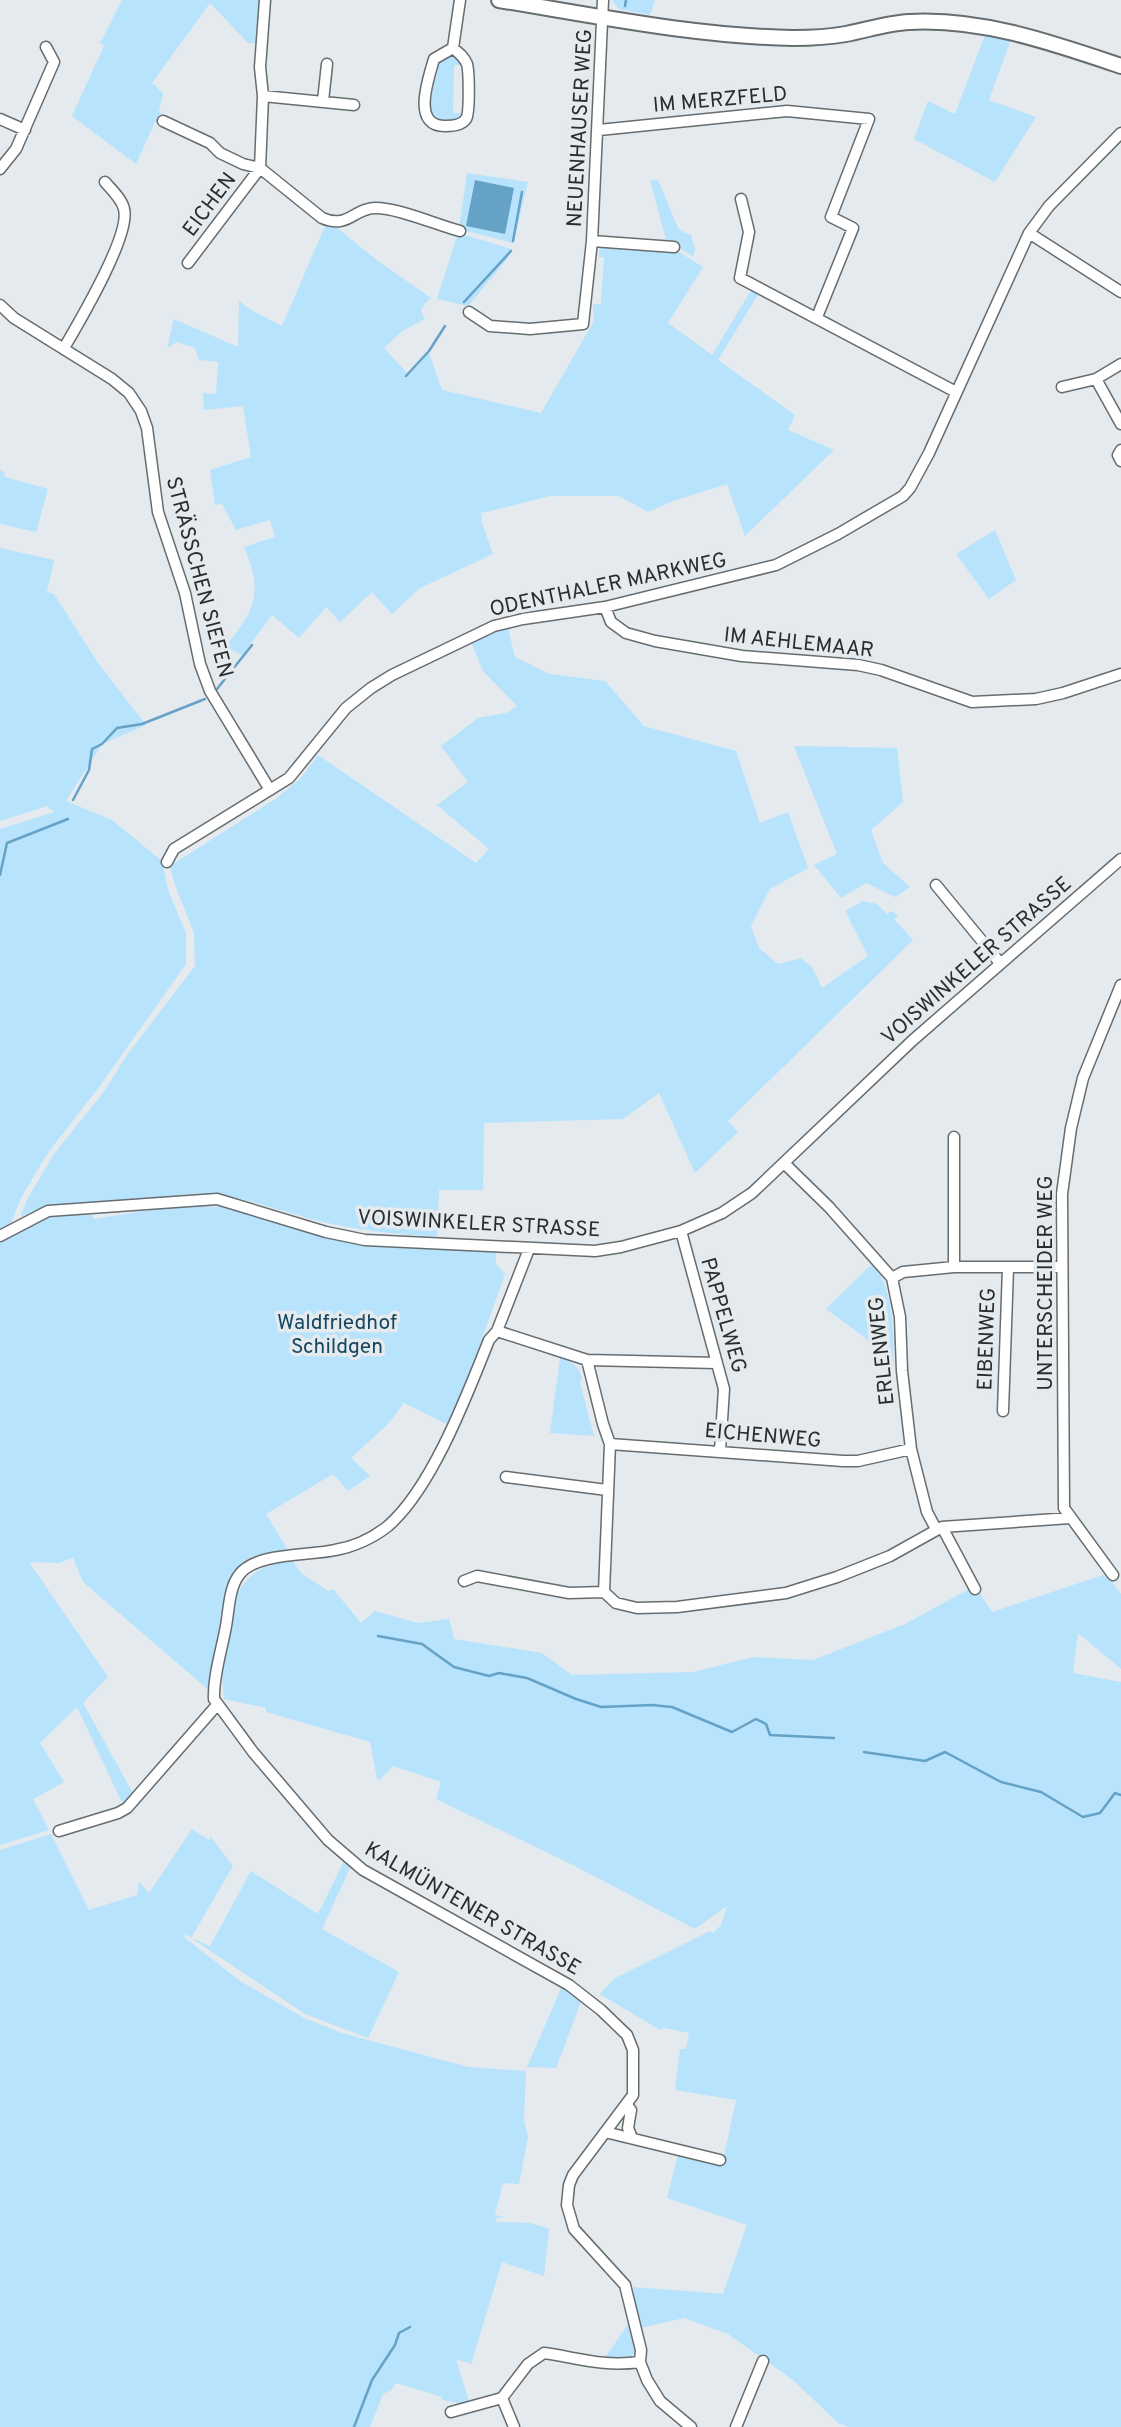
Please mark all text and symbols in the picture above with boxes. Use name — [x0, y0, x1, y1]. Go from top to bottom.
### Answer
street label: NEUENHAUSER WEG — [562, 28, 599, 228]
street label: IM MERZFELD — [652, 81, 788, 120]
street label: EICHEN — [177, 167, 243, 242]
street label: STRÄSSCHEN SIEFEN — [159, 474, 238, 681]
street label: ODENTHALER MARKWEG — [487, 547, 729, 624]
street label: IM AEHLEMAAR — [723, 622, 875, 665]
street label: VOISWINKELER STRASSE — [876, 871, 1078, 1051]
street label: UNTERSCHEIDER WEG — [1033, 1175, 1060, 1391]
street label: VOISWINKELER STRASSE — [357, 1205, 601, 1244]
street label: PAPPELWEG — [693, 1255, 752, 1376]
street label: EIBENWEG — [972, 1287, 1003, 1391]
street label: ERLENWEG — [863, 1295, 902, 1406]
park label: Waldfriedhof Schildgen — [277, 1310, 397, 1361]
street label: EICHENWEG — [703, 1418, 822, 1455]
street label: KALMÜNTENER STRASSE — [359, 1836, 585, 1982]

